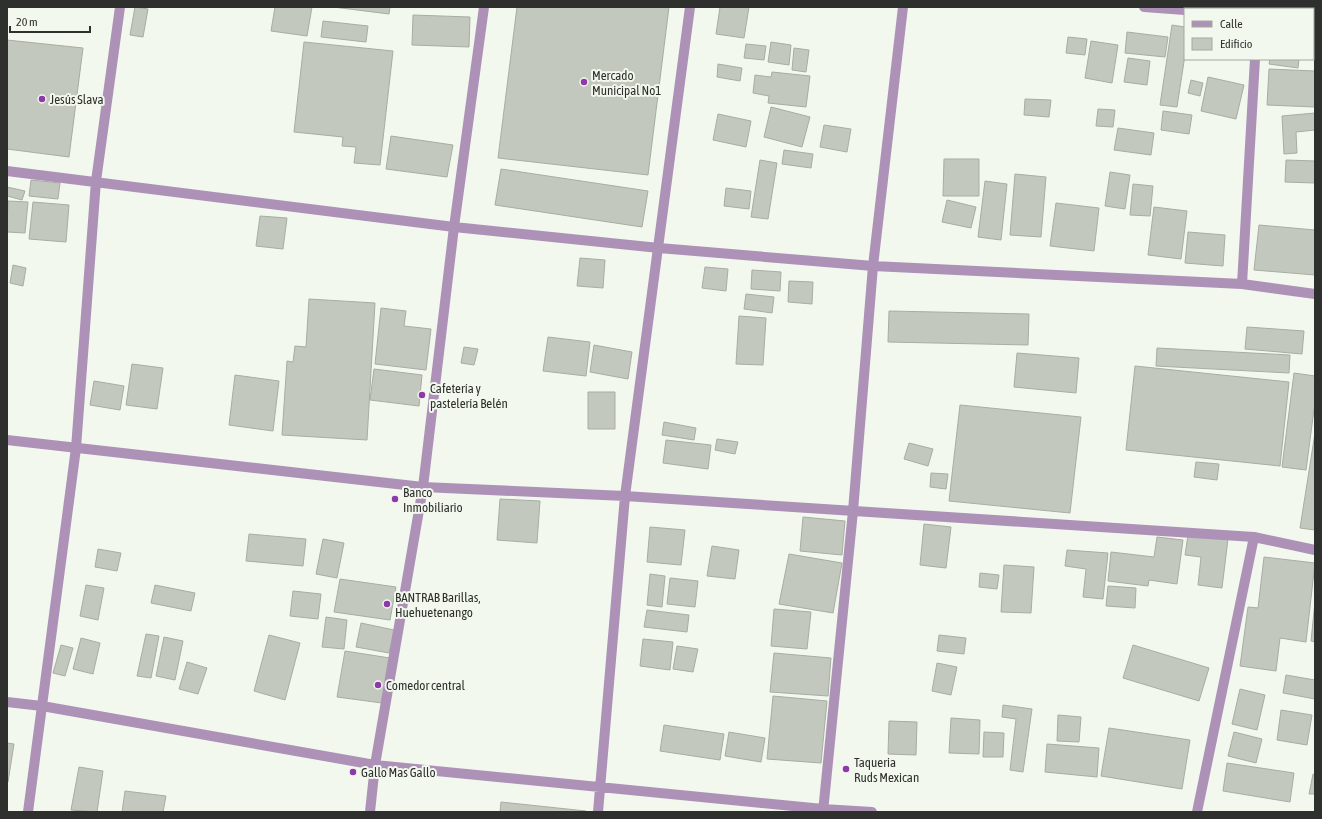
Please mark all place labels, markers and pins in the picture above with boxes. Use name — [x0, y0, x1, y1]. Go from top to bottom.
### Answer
place label: Mercado Municipal No1 — [592, 68, 661, 98]
marker: Mercado Municipal No1 — [579, 77, 589, 87]
place label: Jesús Slava — [50, 92, 104, 107]
marker: Jesús Slava — [37, 94, 47, 104]
place label: Cafetería y pastelería Belén — [430, 381, 508, 411]
marker: Cafetería y pastelería Belén — [417, 390, 427, 400]
place label: Banco Inmobiliario — [403, 485, 463, 515]
marker: Banco Inmobiliario — [390, 494, 400, 504]
place label: BANTRAB Barillas, Huehuetenango — [395, 590, 481, 620]
marker: BANTRAB Barillas, Huehuetenango — [382, 599, 392, 609]
place label: Comedor central — [386, 678, 465, 693]
marker: Comedor central — [373, 680, 383, 690]
place label: Taqueria Ruds Mexican — [854, 755, 919, 785]
marker: Taqueria Ruds Mexican — [841, 764, 851, 774]
place label: Gallo Mas Gallo — [361, 765, 436, 780]
marker: Gallo Mas Gallo — [348, 767, 358, 777]

